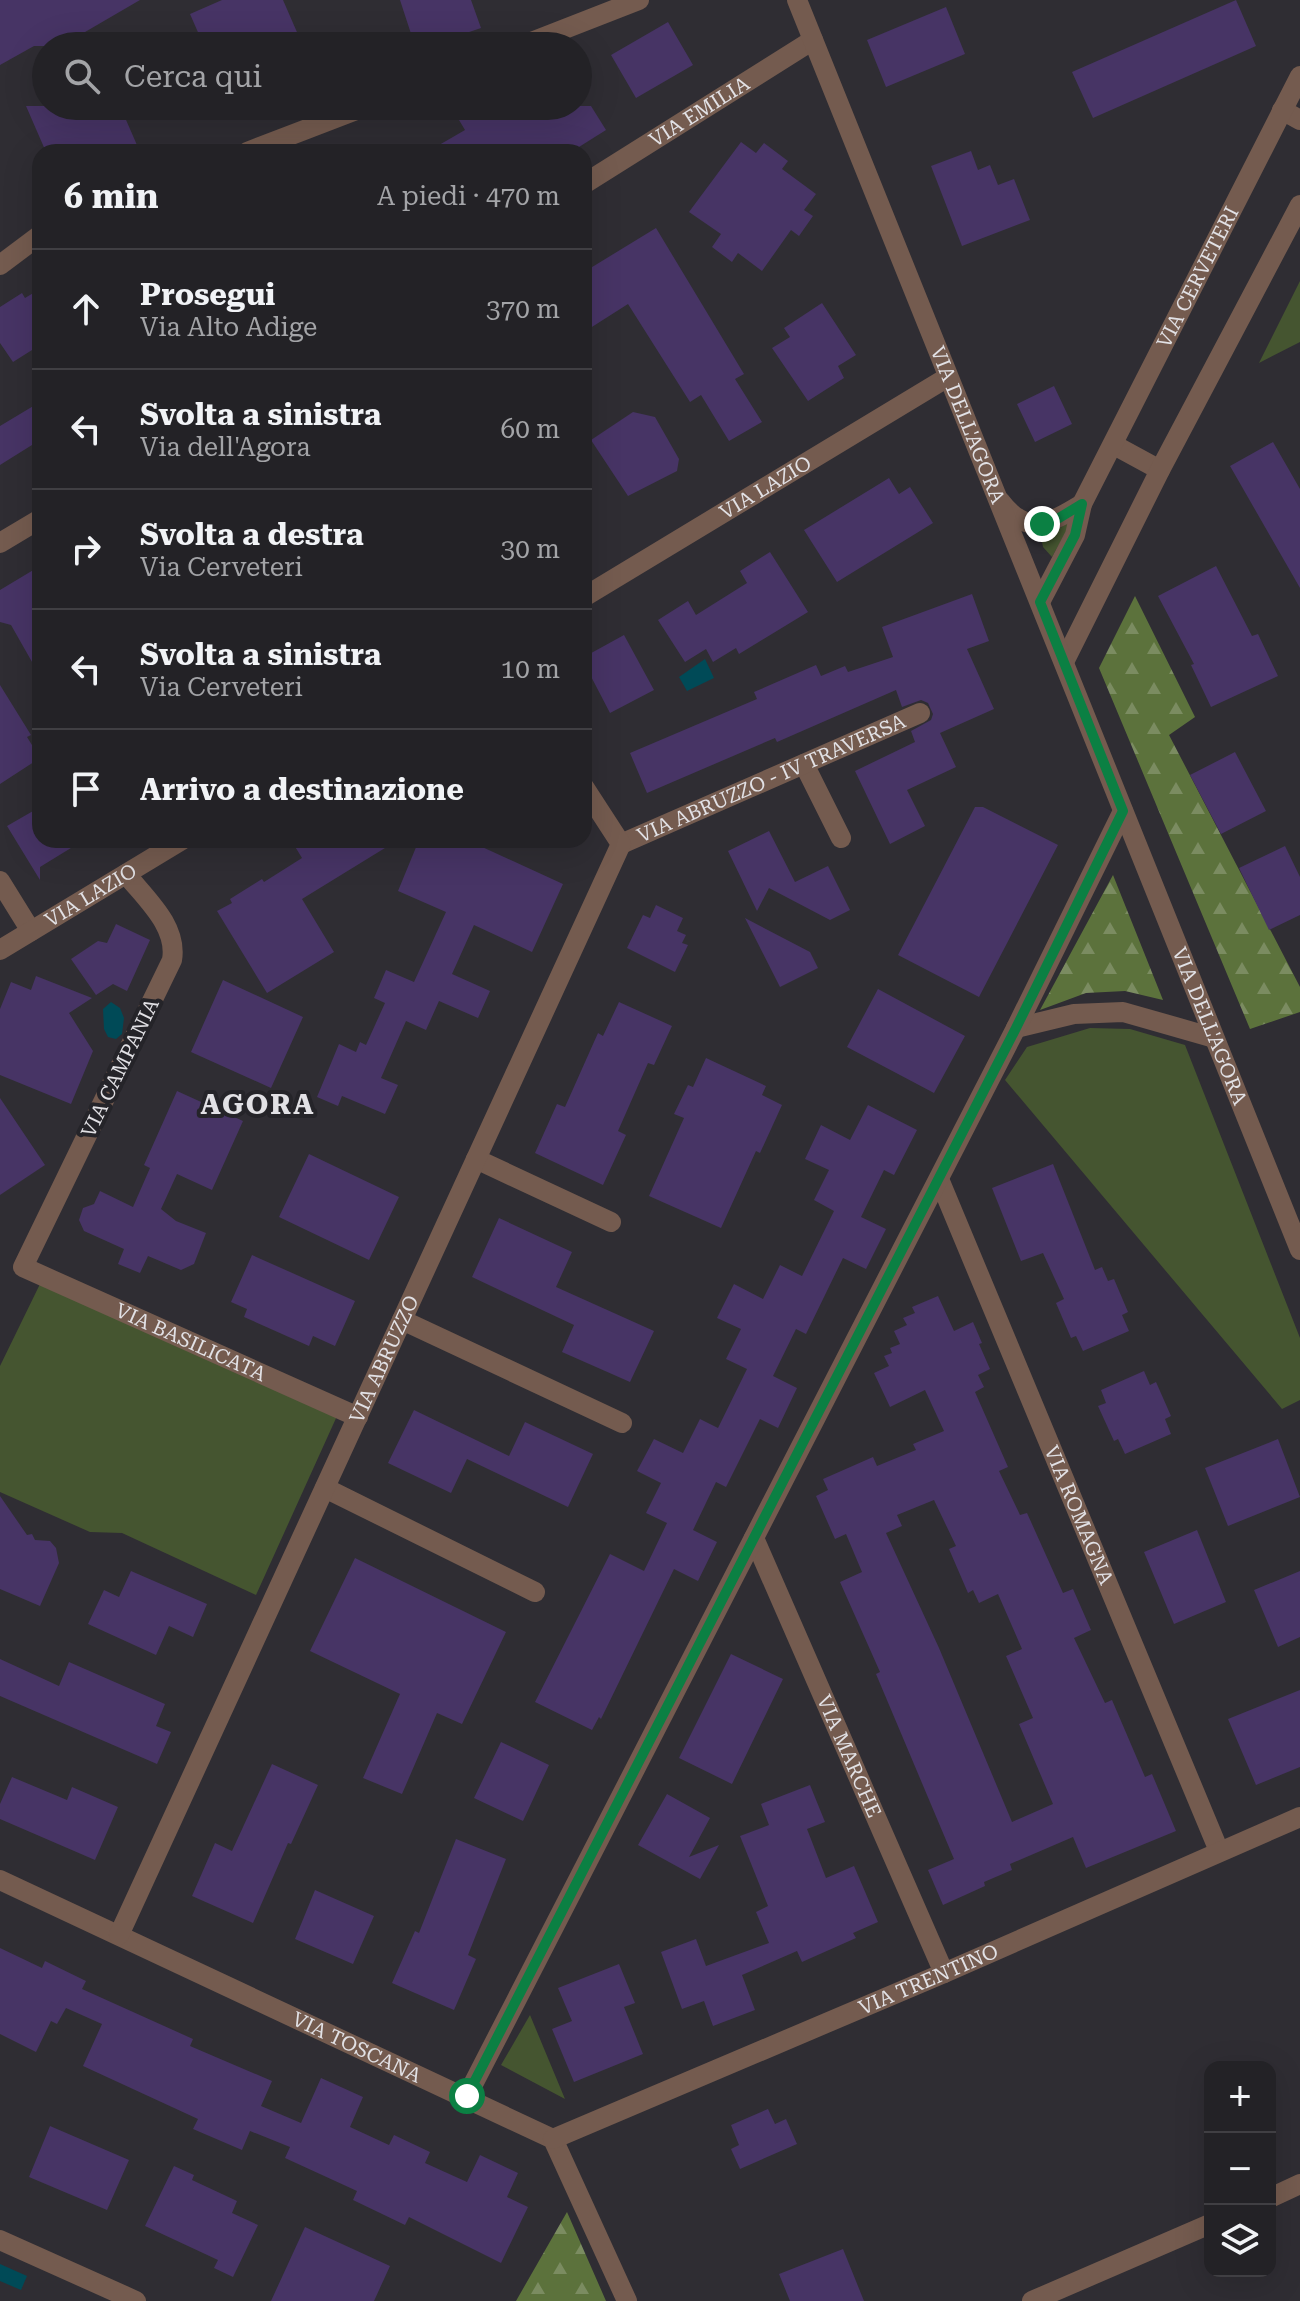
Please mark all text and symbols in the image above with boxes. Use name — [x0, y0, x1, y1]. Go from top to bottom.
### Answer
search box — [32, 32, 592, 120]
icon: search — [60, 54, 104, 98]
text: Cerca qui — [124, 59, 262, 94]
street label: VIA EMILIA — [645, 71, 754, 152]
text: 6 min — [64, 176, 159, 216]
text: A piedi · 470 m — [377, 181, 560, 211]
street label: VIA CERVETERI — [1152, 202, 1244, 352]
text: Prosegui — [140, 277, 275, 312]
icon: ahead — [64, 287, 108, 331]
text: 370 m — [486, 294, 560, 324]
text: Via Alto Adige — [140, 312, 317, 342]
street label: VIA DELL'AGORA — [926, 343, 1010, 507]
text: Svolta a sinistra — [140, 397, 381, 432]
icon: left — [64, 407, 108, 451]
text: 60 m — [501, 414, 560, 444]
text: Via dell'Agora — [140, 432, 311, 462]
street label: VIA LAZIO — [715, 450, 816, 524]
route end — [1024, 506, 1060, 542]
text: Svolta a destra — [140, 517, 364, 552]
icon: right — [64, 527, 108, 571]
text: 30 m — [501, 534, 560, 564]
text: Via Cerveteri — [140, 552, 303, 582]
text: Svolta a sinistra — [140, 637, 381, 672]
icon: left — [64, 647, 108, 691]
text: 10 m — [501, 654, 560, 684]
text: Via Cerveteri — [140, 672, 303, 702]
street label: VIA ABRUZZO - IV TRAVERSA — [633, 709, 909, 848]
icon: arrive — [64, 767, 108, 811]
text: Arrivo a destinazione — [140, 772, 464, 807]
street label: VIA LAZIO — [41, 858, 141, 932]
street label: VIA DELL'AGORA — [1167, 944, 1252, 1108]
street label: VIA CAMPANIA — [76, 995, 164, 1141]
district label: AGORA — [200, 1088, 316, 1121]
street label: VIA ABRUZZO — [344, 1291, 424, 1427]
street label: VIA BASILICATA — [112, 1298, 270, 1386]
street label: VIA ROMAGNA — [1039, 1442, 1119, 1588]
street label: VIA MARCHE — [812, 1691, 887, 1821]
street label: VIA TRENTINO — [855, 1939, 1002, 2020]
street label: VIA TOSCANA — [288, 2007, 425, 2088]
map controls — [1204, 2061, 1276, 2277]
button: + — [1204, 2061, 1276, 2133]
route start — [449, 2078, 485, 2114]
button: − — [1204, 2133, 1276, 2205]
button: layers — [1204, 2205, 1276, 2277]

